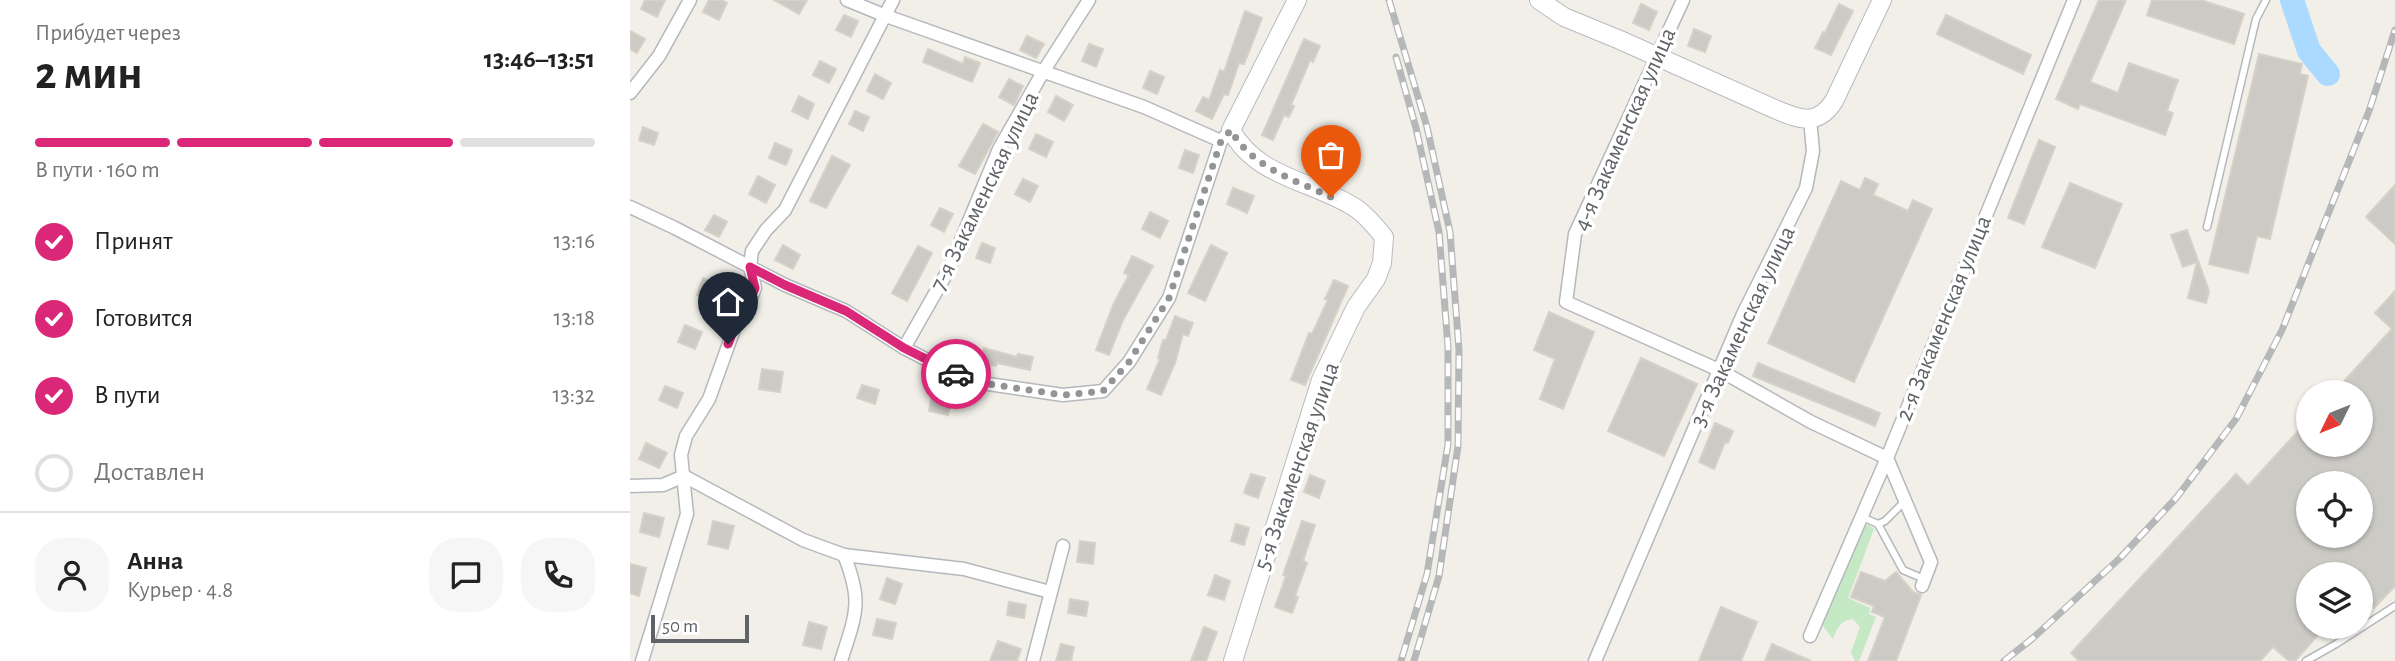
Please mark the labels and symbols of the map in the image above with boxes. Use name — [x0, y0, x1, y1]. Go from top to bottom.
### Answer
street label: 4-я Закаменская улица — [1569, 24, 1681, 235]
street label: 7-я Закаменская улица — [926, 88, 1044, 295]
pin — [1301, 125, 1361, 197]
street label: 2-я Закаменская улица — [1892, 212, 1996, 424]
street label: 3-я Закаменская улица — [1686, 223, 1800, 430]
pin — [698, 272, 758, 344]
courier — [921, 339, 991, 409]
street label: 5-я Закаменская улица — [1250, 359, 1344, 573]
north arrow — [2296, 380, 2373, 457]
scale bar — [651, 612, 749, 644]

